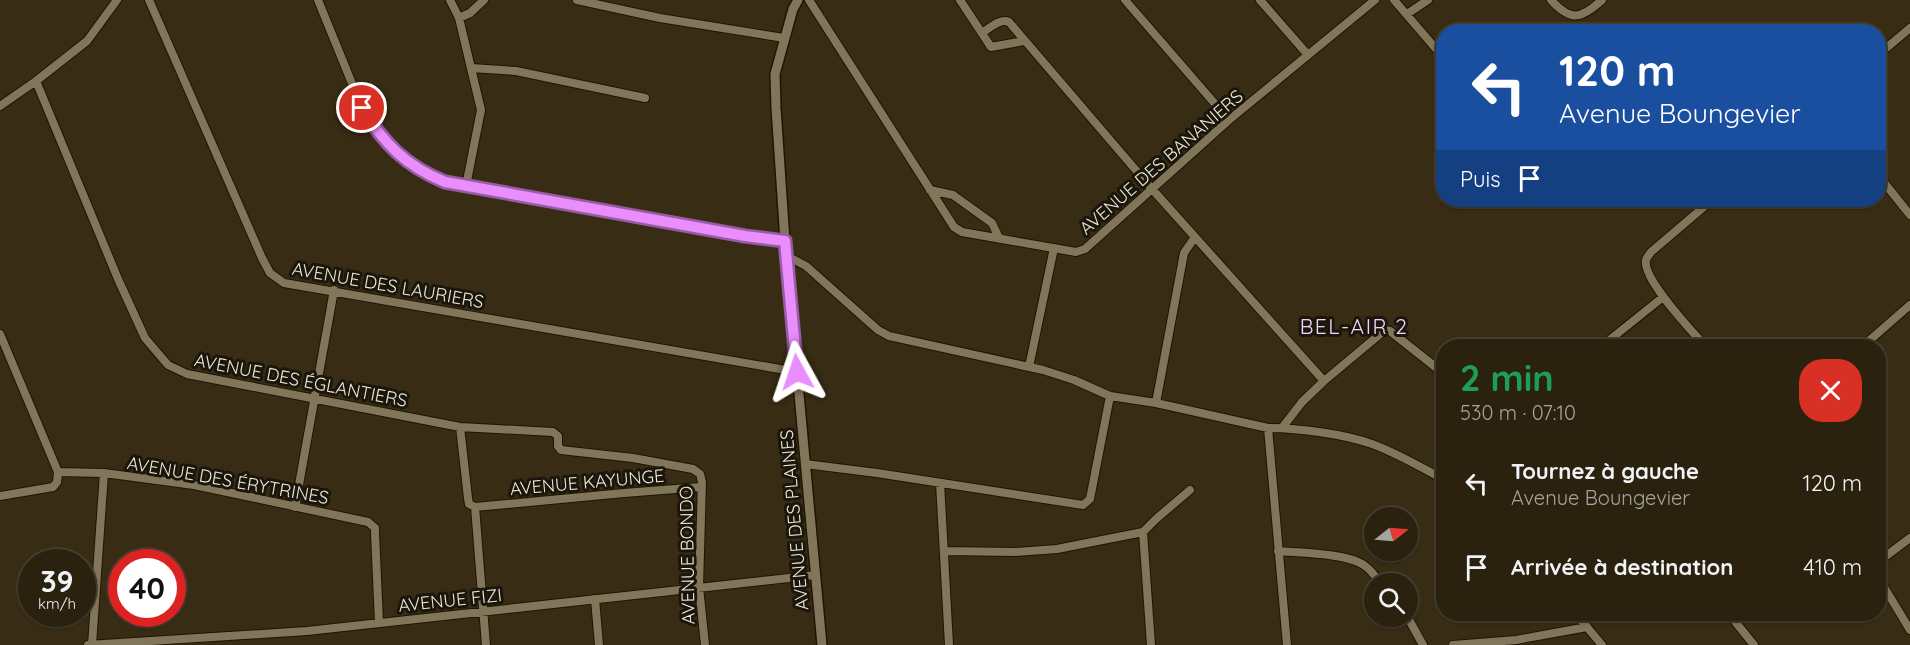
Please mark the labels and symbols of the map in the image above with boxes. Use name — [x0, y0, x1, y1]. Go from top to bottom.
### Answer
pin — [336, 82, 387, 133]
street label: AVENUE DES BANANIERS — [1074, 85, 1248, 239]
street label: AVENUE DES LAURIERS — [290, 257, 486, 313]
district label: BEL-AIR 2 — [1300, 313, 1408, 339]
position arrow — [765, 340, 829, 404]
street label: AVENUE DES ÉGLANTIERS — [193, 348, 409, 412]
street label: AVENUE DES PLAINES — [775, 429, 813, 611]
street label: AVENUE DES ÉRYTRINES — [125, 451, 331, 509]
street label: AVENUE KAYUNGE — [509, 464, 665, 500]
street label: AVENUE BONDO — [674, 486, 700, 624]
north arrow — [1364, 507, 1418, 561]
speed limit sign: 40 — [108, 549, 186, 627]
street label: AVENUE FIZI — [397, 583, 503, 617]

